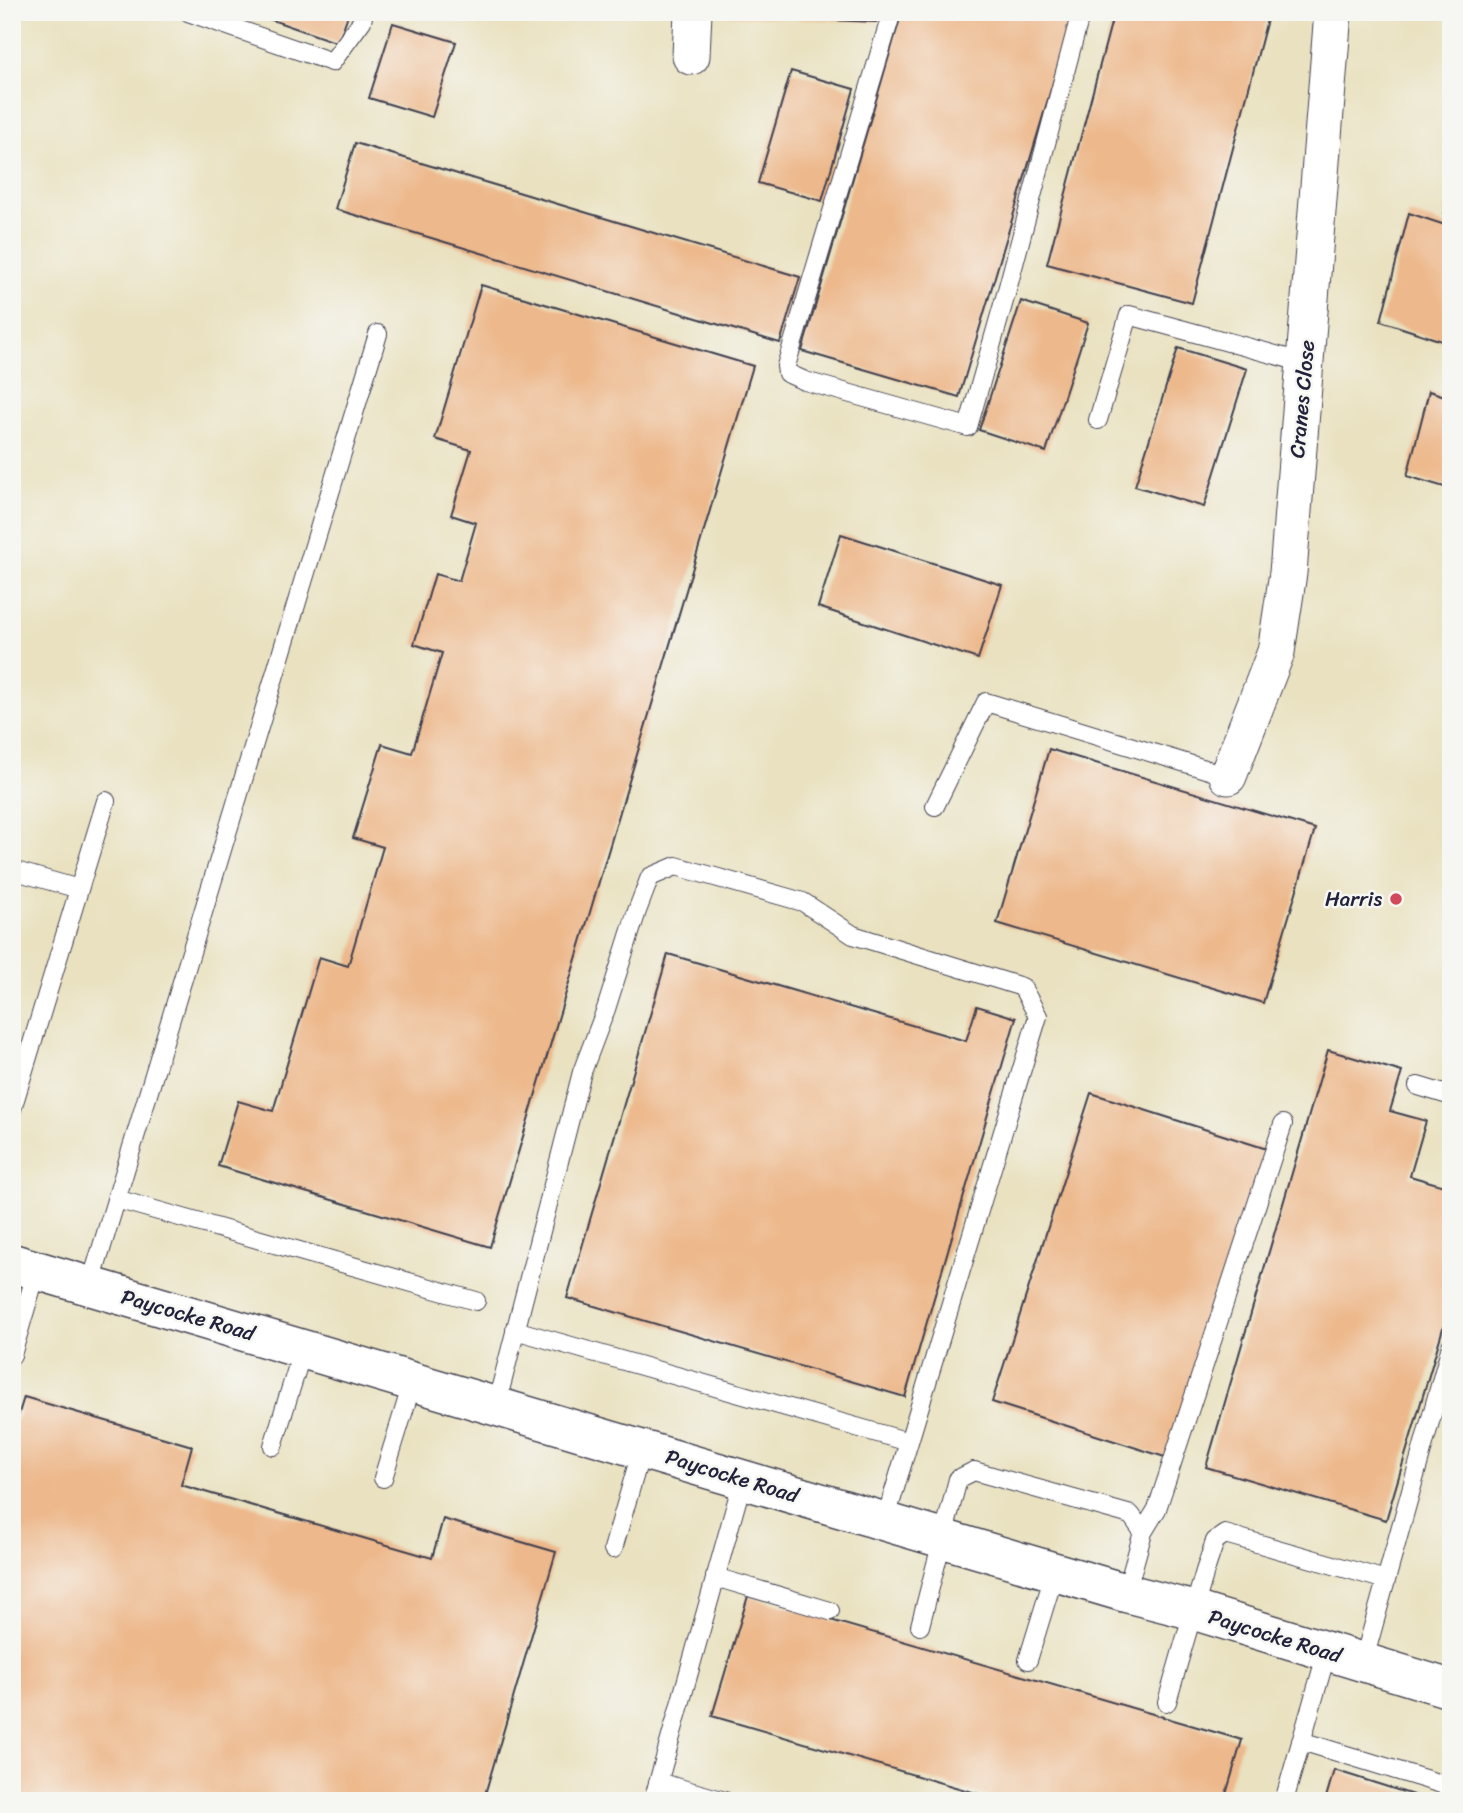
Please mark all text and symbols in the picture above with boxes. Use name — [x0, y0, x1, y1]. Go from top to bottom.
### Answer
street label: Cranes Close — [1278, 338, 1326, 460]
place label: Harris — [1325, 880, 1382, 918]
marker: Harris — [1388, 891, 1404, 907]
street label: Paycocke Road — [117, 1278, 261, 1353]
street label: Paycocke Road — [661, 1438, 805, 1515]
street label: Paycocke Road — [1204, 1598, 1348, 1675]

